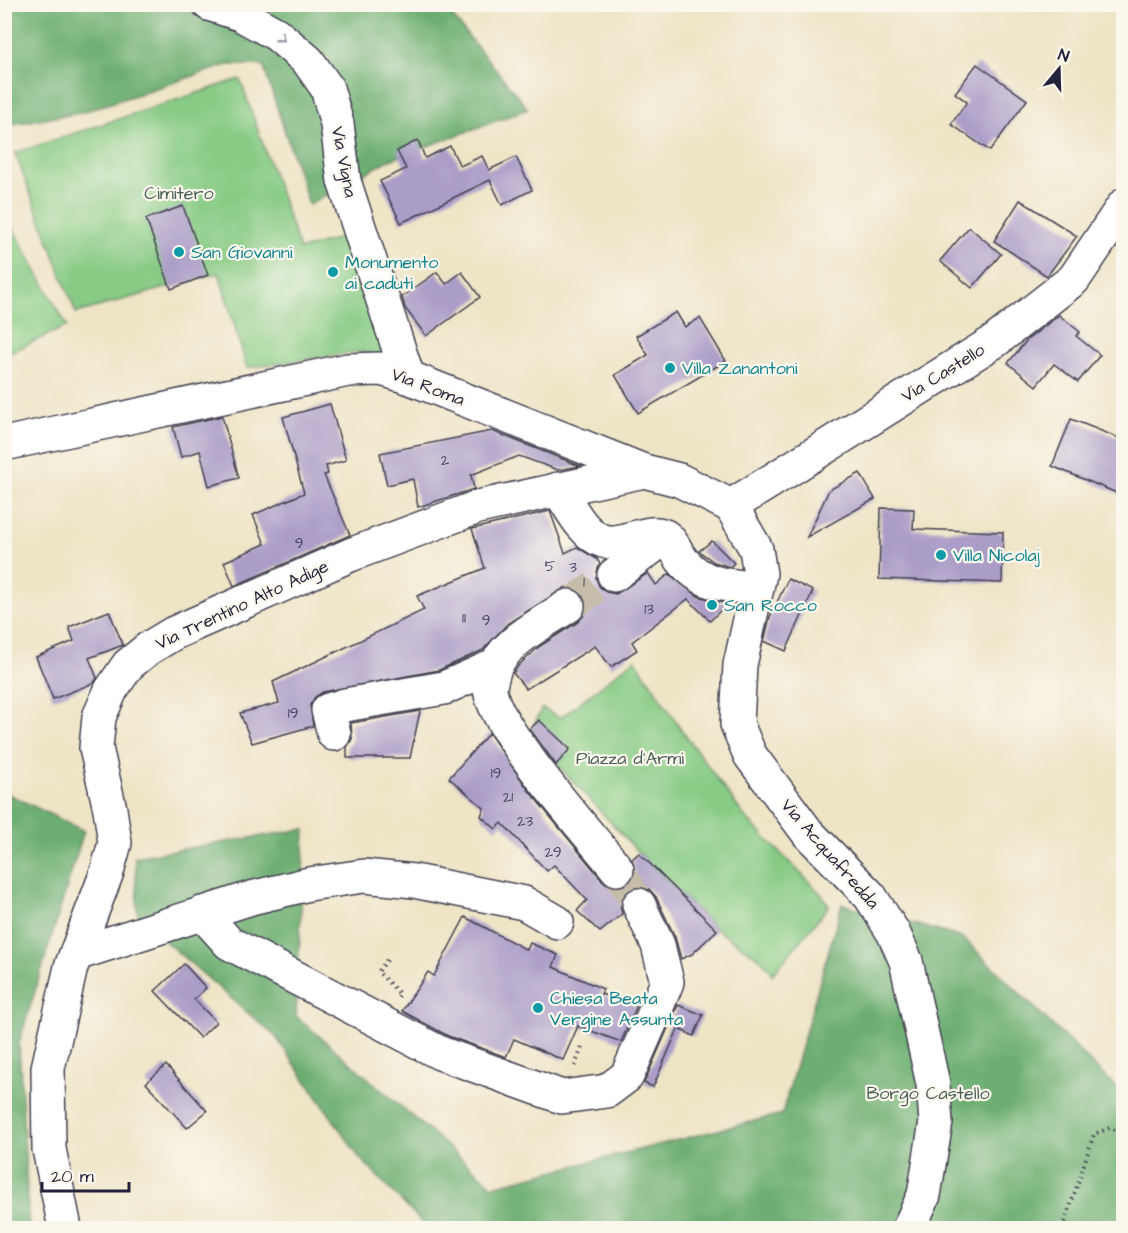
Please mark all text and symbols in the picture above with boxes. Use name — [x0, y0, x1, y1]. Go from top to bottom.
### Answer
one-way arrow — [274, 31, 285, 42]
north arrow — [1029, 39, 1089, 99]
text: N — [1055, 44, 1072, 68]
street label: Via Vigna — [324, 124, 363, 200]
park label: Cimitero — [144, 181, 214, 206]
place label: San Giovanni — [191, 240, 293, 265]
marker: San Giovanni — [172, 245, 186, 259]
place label: Monumento ai caduti — [345, 250, 438, 296]
marker: Monumento ai caduti — [326, 265, 340, 279]
street label: Via Castello — [896, 337, 990, 409]
place label: Villa Zanantoni — [682, 356, 798, 381]
marker: Villa Zanantoni — [663, 361, 677, 375]
street label: Via Roma — [388, 362, 468, 412]
house number: 2 — [441, 450, 450, 471]
house number: 9 — [295, 533, 303, 554]
place label: Villa Nicolaj — [953, 543, 1041, 568]
marker: Villa Nicolaj — [934, 548, 948, 562]
street label: Via Trentino Alto Adige — [151, 554, 333, 657]
house number: 5 — [545, 556, 556, 577]
house number: 3 — [569, 557, 577, 578]
house number: 1 — [583, 572, 585, 593]
place label: San Rocco — [724, 593, 817, 618]
marker: San Rocco — [705, 598, 719, 612]
house number: 13 — [644, 599, 654, 620]
house number: 11 — [462, 608, 466, 629]
house number: 9 — [482, 610, 490, 631]
house number: 19 — [288, 703, 298, 724]
park label: Piazza d'Armi — [576, 746, 684, 771]
house number: 19 — [491, 763, 501, 784]
house number: 21 — [503, 787, 513, 808]
street label: Via Acquafredda — [775, 793, 885, 915]
house number: 23 — [517, 811, 533, 832]
house number: 29 — [544, 842, 562, 863]
place label: Chiesa Beata Vergine Assunta — [550, 986, 683, 1033]
marker: Chiesa Beata Vergine Assunta — [531, 1001, 545, 1015]
park label: Borgo Castello — [866, 1081, 990, 1107]
scale bar — [42, 1155, 129, 1193]
text: 20 m — [51, 1164, 94, 1189]

